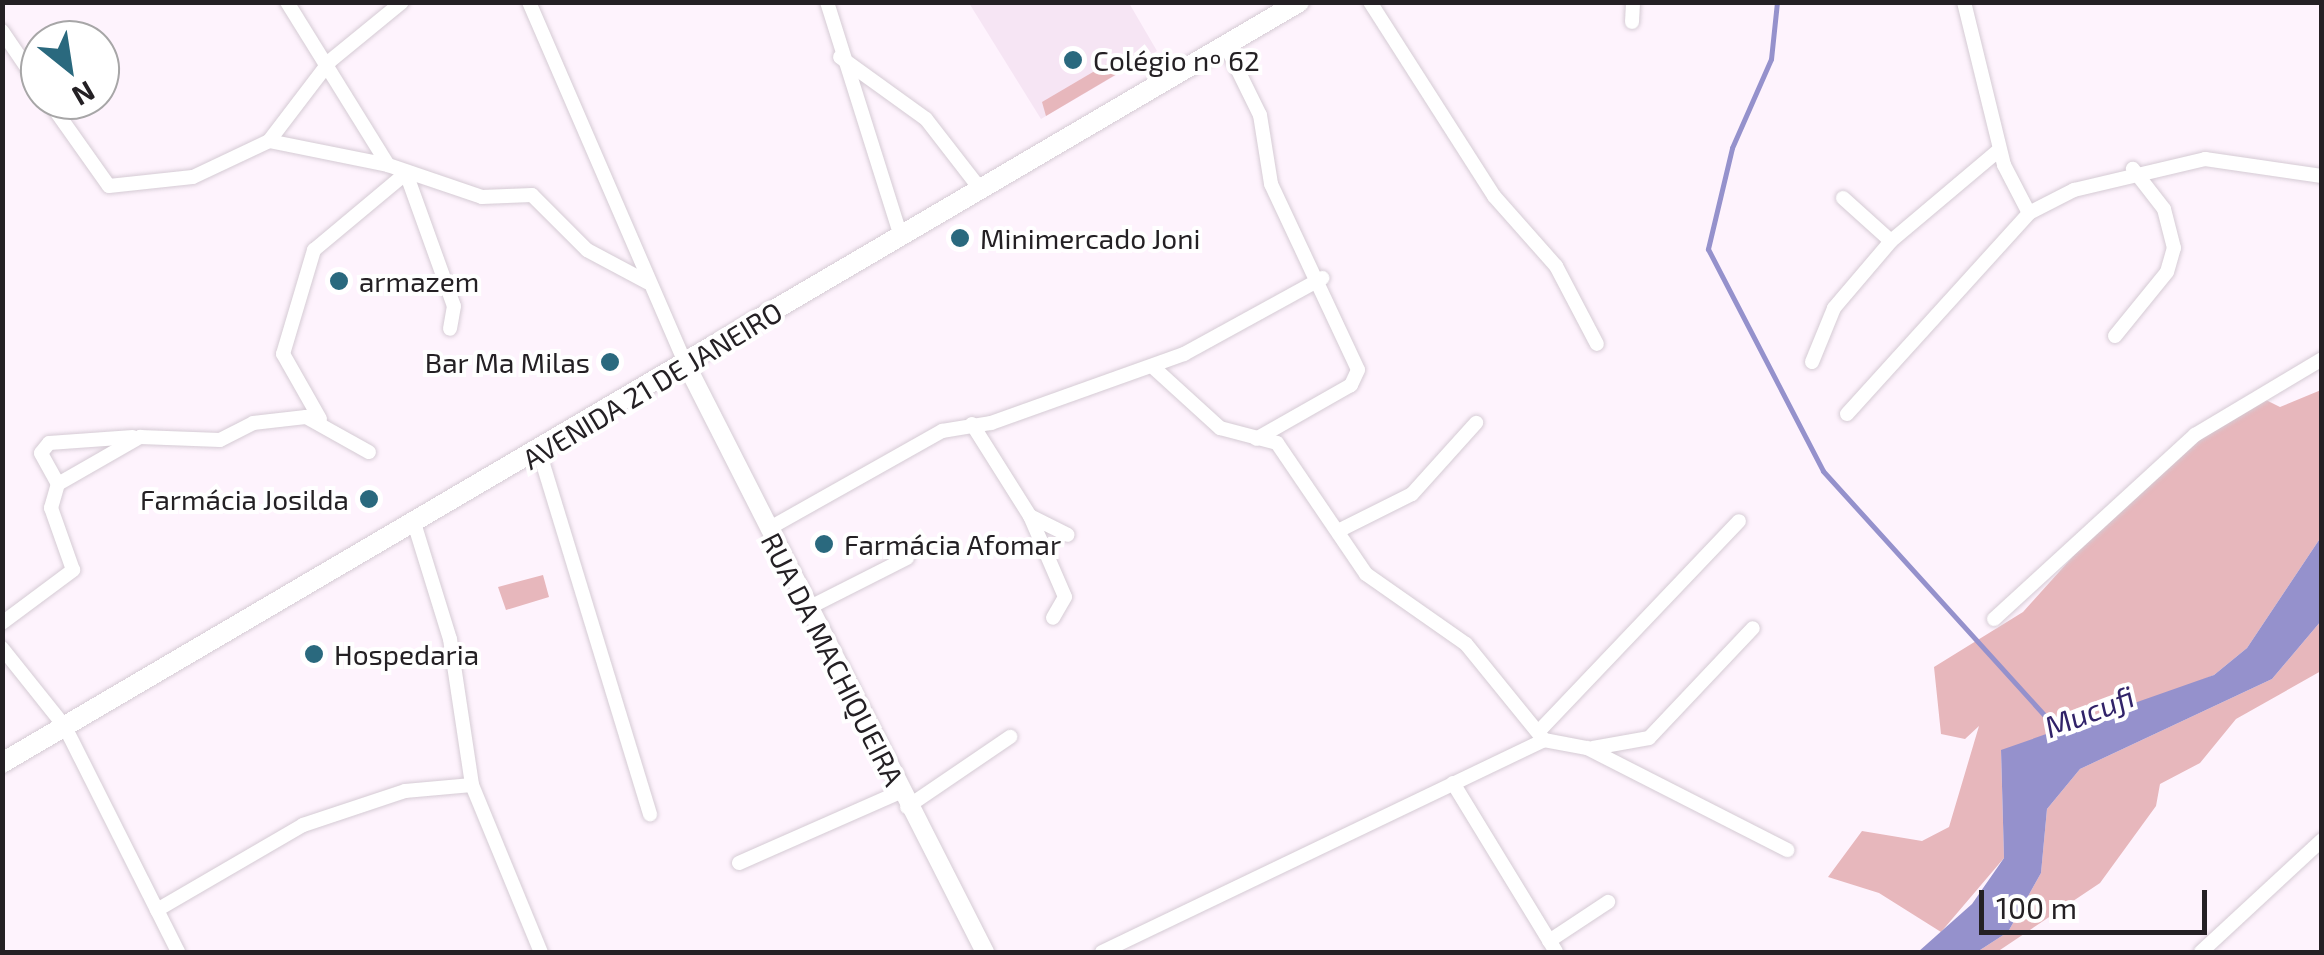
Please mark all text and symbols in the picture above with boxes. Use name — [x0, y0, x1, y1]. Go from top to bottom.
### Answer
north arrow — [20, 20, 120, 120]
place label: Colégio nº 62 — [1093, 43, 1260, 77]
marker: Colégio nº 62 — [1062, 49, 1084, 71]
text: N — [67, 74, 101, 114]
place label: Minimercado Joni — [980, 221, 1201, 255]
marker: Minimercado Joni — [949, 227, 971, 249]
place label: armazem — [359, 264, 479, 298]
marker: armazem — [328, 270, 350, 292]
street label: AVENIDA 21 DE JANEIRO — [516, 294, 788, 476]
place label: Bar Ma Milas — [424, 345, 590, 379]
marker: Bar Ma Milas — [599, 351, 621, 373]
place label: Farmácia Josilda — [139, 482, 349, 516]
marker: Farmácia Josilda — [358, 488, 380, 510]
street label: RUA DA MACHIQUEIRA — [754, 526, 912, 792]
place label: Farmácia Afomar — [844, 527, 1062, 561]
marker: Farmácia Afomar — [813, 533, 835, 555]
place label: Hospedaria — [334, 637, 479, 671]
marker: Hospedaria — [303, 643, 325, 665]
water label: Mucufi — [2039, 678, 2139, 744]
scale bar — [1984, 870, 2212, 932]
text: 100 m — [1996, 889, 2077, 925]

